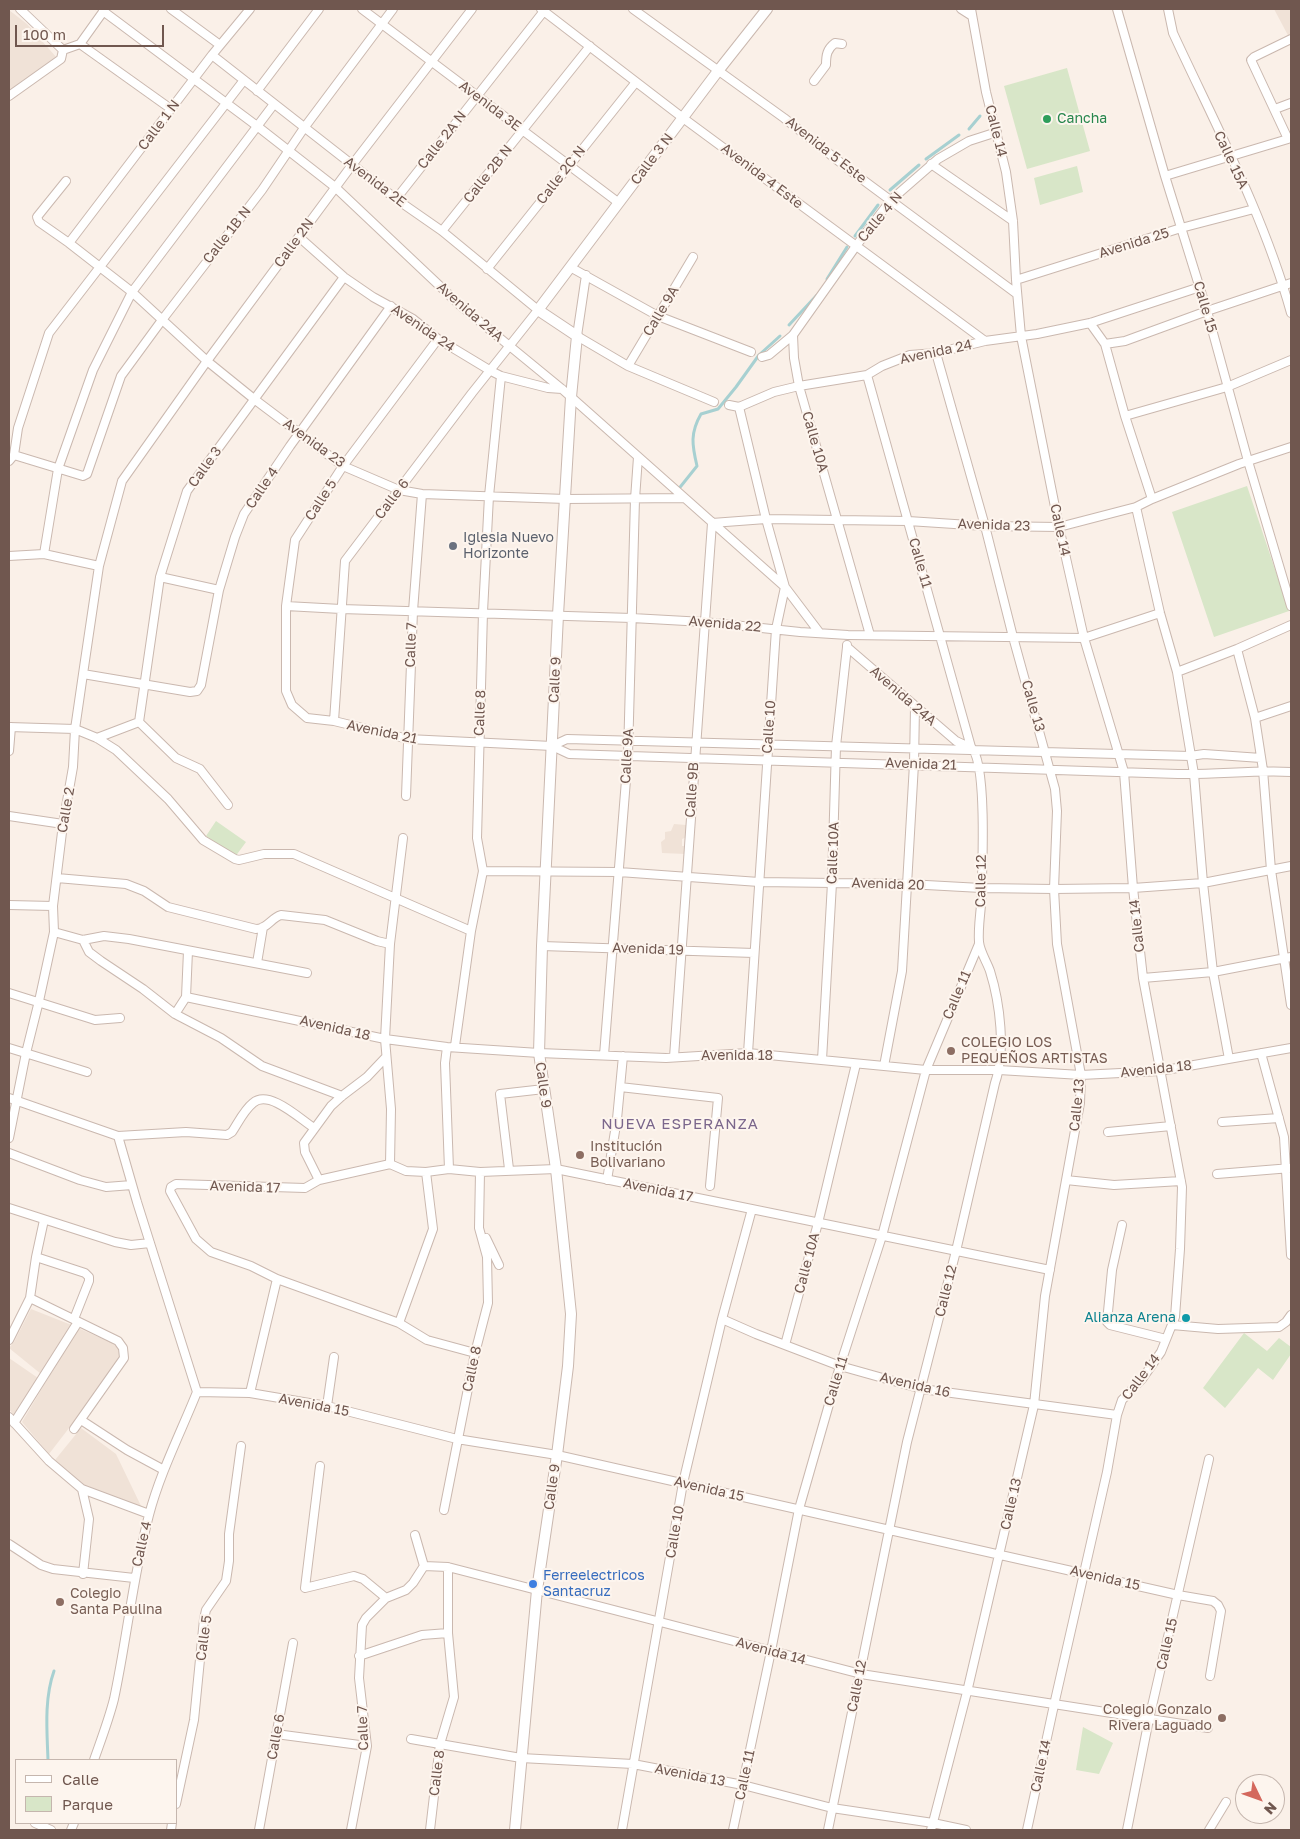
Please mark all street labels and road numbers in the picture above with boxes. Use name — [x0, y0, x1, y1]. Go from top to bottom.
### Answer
street label: Avenida 3E — [456, 77, 524, 135]
street label: Calle 1 N — [135, 96, 183, 154]
street label: Calle 14 — [981, 103, 1011, 159]
street label: Calle 2A N — [414, 107, 470, 173]
street label: Avenida 5 Este — [782, 113, 870, 187]
street label: Calle 15A — [1210, 128, 1252, 192]
street label: Calle 3 N — [627, 130, 677, 188]
street label: Avenida 4 Este — [718, 140, 806, 212]
street label: Calle 2B N — [460, 141, 516, 207]
street label: Calle 2C N — [533, 142, 589, 208]
street label: Avenida 2E — [341, 153, 409, 211]
street label: Calle 4 N — [854, 188, 906, 246]
street label: Calle 1B N — [199, 203, 255, 267]
street label: Calle 2N — [271, 215, 317, 271]
street label: Avenida 25 — [1097, 224, 1171, 262]
street label: Avenida 24A — [433, 279, 507, 345]
street label: Calle 15 — [1190, 279, 1220, 335]
street label: Calle 9A — [639, 283, 683, 339]
street label: Avenida 24 — [388, 301, 458, 355]
street label: Avenida 24 — [898, 336, 974, 368]
street label: Calle 10A — [798, 410, 832, 474]
street label: Avenida 23 — [280, 415, 348, 471]
street label: Calle 3 — [185, 443, 225, 491]
street label: Calle 4 — [242, 464, 282, 512]
street label: Calle 6 — [371, 475, 413, 523]
street label: Calle 5 — [301, 476, 341, 524]
street label: Calle 14 — [1046, 502, 1074, 558]
street label: Avenida 23 — [957, 515, 1031, 535]
street label: Calle 11 — [905, 536, 935, 590]
street label: Avenida 22 — [688, 612, 762, 636]
street label: Calle 7 — [402, 622, 420, 668]
street label: Calle 9 — [545, 656, 565, 704]
street label: Avenida 24A — [866, 663, 940, 729]
street label: Calle 13 — [1018, 678, 1048, 734]
street label: Calle 8 — [471, 690, 489, 736]
street label: Calle 10 — [759, 700, 779, 754]
street label: Avenida 21 — [345, 716, 419, 748]
street label: Calle 9A — [617, 728, 637, 784]
street label: Avenida 21 — [885, 754, 957, 774]
street label: Calle 9B — [682, 762, 702, 818]
street label: Calle 2 — [54, 786, 78, 834]
street label: Calle 10A — [824, 821, 842, 885]
street label: Calle 12 — [972, 854, 990, 908]
street label: Avenida 20 — [851, 874, 925, 894]
street label: Calle 14 — [1126, 899, 1148, 953]
street label: Avenida 19 — [612, 939, 684, 959]
street label: Calle 11 — [939, 968, 975, 1022]
street label: Avenida 18 — [298, 1012, 372, 1044]
street label: Avenida 18 — [701, 1048, 773, 1064]
street label: Avenida 18 — [1119, 1057, 1193, 1081]
street label: Calle 9 — [531, 1061, 555, 1109]
street label: Calle 13 — [1066, 1078, 1088, 1132]
street label: Avenida 17 — [622, 1174, 694, 1206]
street label: Avenida 17 — [209, 1177, 281, 1197]
street label: Calle 10A — [791, 1231, 823, 1295]
street label: Calle 12 — [931, 1263, 961, 1319]
street label: Calle 8 — [459, 1345, 485, 1393]
street label: Calle 14 — [1118, 1351, 1164, 1403]
street label: Calle 11 — [820, 1354, 852, 1408]
street label: Avenida 16 — [878, 1369, 952, 1401]
street label: Avenida 15 — [277, 1390, 351, 1420]
street label: Calle 9 — [540, 1463, 564, 1511]
street label: Avenida 15 — [672, 1473, 746, 1505]
street label: Calle 13 — [997, 1476, 1025, 1532]
street label: Calle 10 — [662, 1504, 688, 1560]
street label: Calle 4 — [129, 1520, 155, 1568]
street label: Avenida 15 — [1068, 1562, 1142, 1594]
street label: Calle 5 — [192, 1614, 216, 1662]
street label: Calle 15 — [1153, 1616, 1181, 1672]
street label: Avenida 14 — [734, 1634, 808, 1668]
street label: Calle 12 — [844, 1658, 870, 1714]
street label: Calle 7 — [354, 1705, 372, 1751]
street label: Calle 6 — [264, 1713, 288, 1761]
street label: Calle 14 — [1027, 1738, 1055, 1794]
street label: Calle 11 — [731, 1748, 759, 1802]
street label: Calle 8 — [426, 1749, 448, 1797]
street label: Avenida 13 — [653, 1760, 727, 1790]

